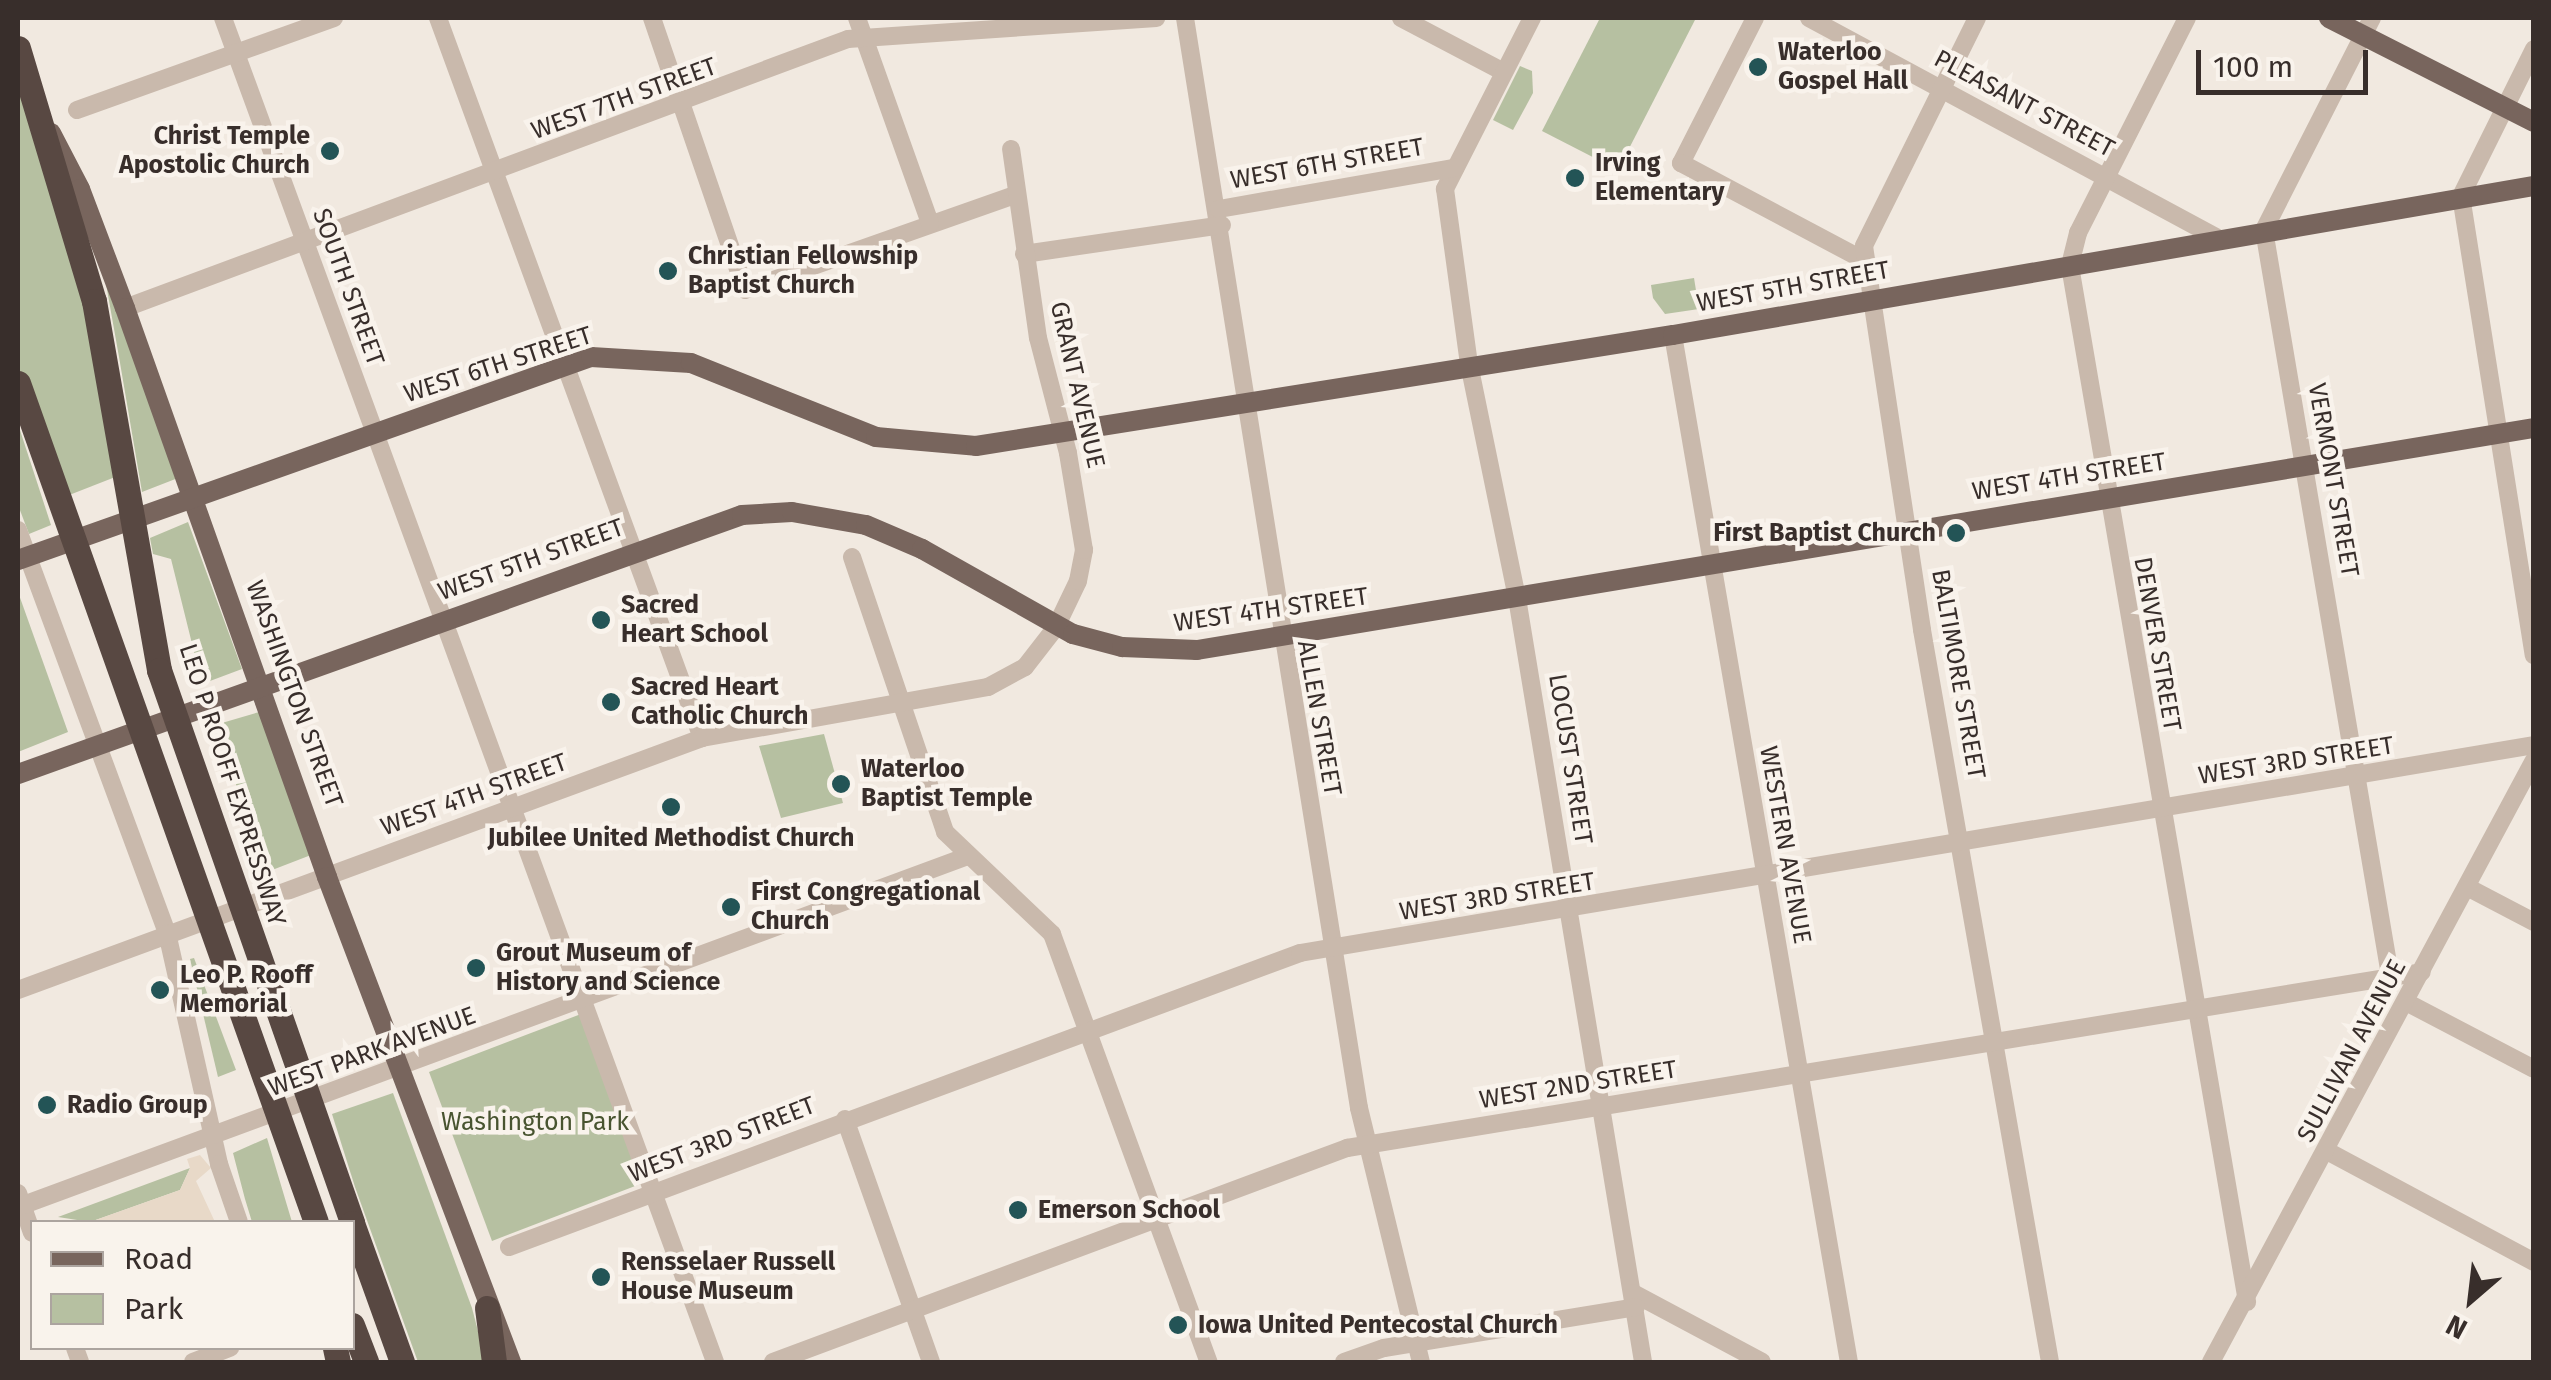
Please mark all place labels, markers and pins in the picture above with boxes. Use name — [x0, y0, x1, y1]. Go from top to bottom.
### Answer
place label: Waterloo Gospel Hall — [1778, 38, 1908, 97]
marker: Waterloo Gospel Hall — [1747, 56, 1769, 78]
place label: Christ Temple Apostolic Church — [119, 122, 310, 181]
marker: Christ Temple Apostolic Church — [319, 140, 341, 162]
place label: Irving Elementary — [1595, 149, 1724, 208]
marker: Irving Elementary — [1564, 167, 1586, 189]
place label: Christian Fellowship Baptist Church — [688, 242, 918, 301]
marker: Christian Fellowship Baptist Church — [657, 260, 679, 282]
place label: First Baptist Church — [1713, 518, 1936, 548]
marker: First Baptist Church — [1945, 522, 1967, 544]
place label: Sacred Heart School — [621, 591, 768, 650]
marker: Sacred Heart School — [590, 609, 612, 631]
place label: Sacred Heart Catholic Church — [631, 673, 808, 732]
marker: Sacred Heart Catholic Church — [600, 691, 622, 713]
place label: Waterloo Baptist Temple — [861, 755, 1032, 814]
marker: Waterloo Baptist Temple — [830, 773, 852, 795]
marker: Jubilee United Methodist Church — [660, 796, 682, 818]
place label: Jubilee United Methodist Church — [487, 823, 855, 853]
place label: First Congregational Church — [751, 878, 980, 937]
marker: First Congregational Church — [720, 896, 742, 918]
place label: Grout Museum of History and Science — [496, 939, 720, 998]
marker: Grout Museum of History and Science — [465, 957, 487, 979]
place label: Leo P. Rooff Memorial — [180, 961, 312, 1020]
marker: Leo P. Rooff Memorial — [149, 979, 171, 1001]
place label: Radio Group — [67, 1090, 208, 1120]
marker: Radio Group — [36, 1094, 58, 1116]
place label: Emerson School — [1038, 1195, 1220, 1225]
marker: Emerson School — [1007, 1199, 1029, 1221]
place label: Rensselaer Russell House Museum — [621, 1248, 835, 1307]
marker: Rensselaer Russell House Museum — [590, 1266, 612, 1288]
place label: Iowa United Pentecostal Church — [1198, 1310, 1558, 1340]
marker: Iowa United Pentecostal Church — [1167, 1314, 1189, 1336]

